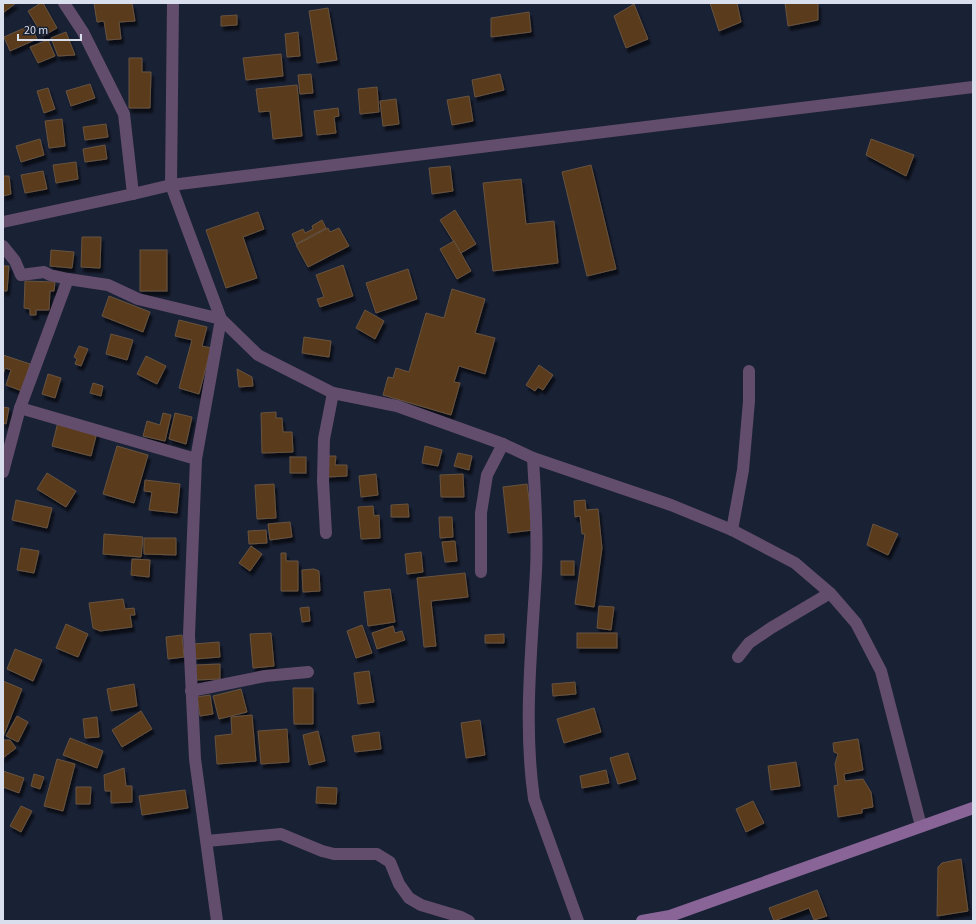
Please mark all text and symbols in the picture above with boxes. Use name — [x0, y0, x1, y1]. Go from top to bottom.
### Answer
scale bar — [18, 16, 81, 42]
text: 20 m — [24, 22, 48, 39]

